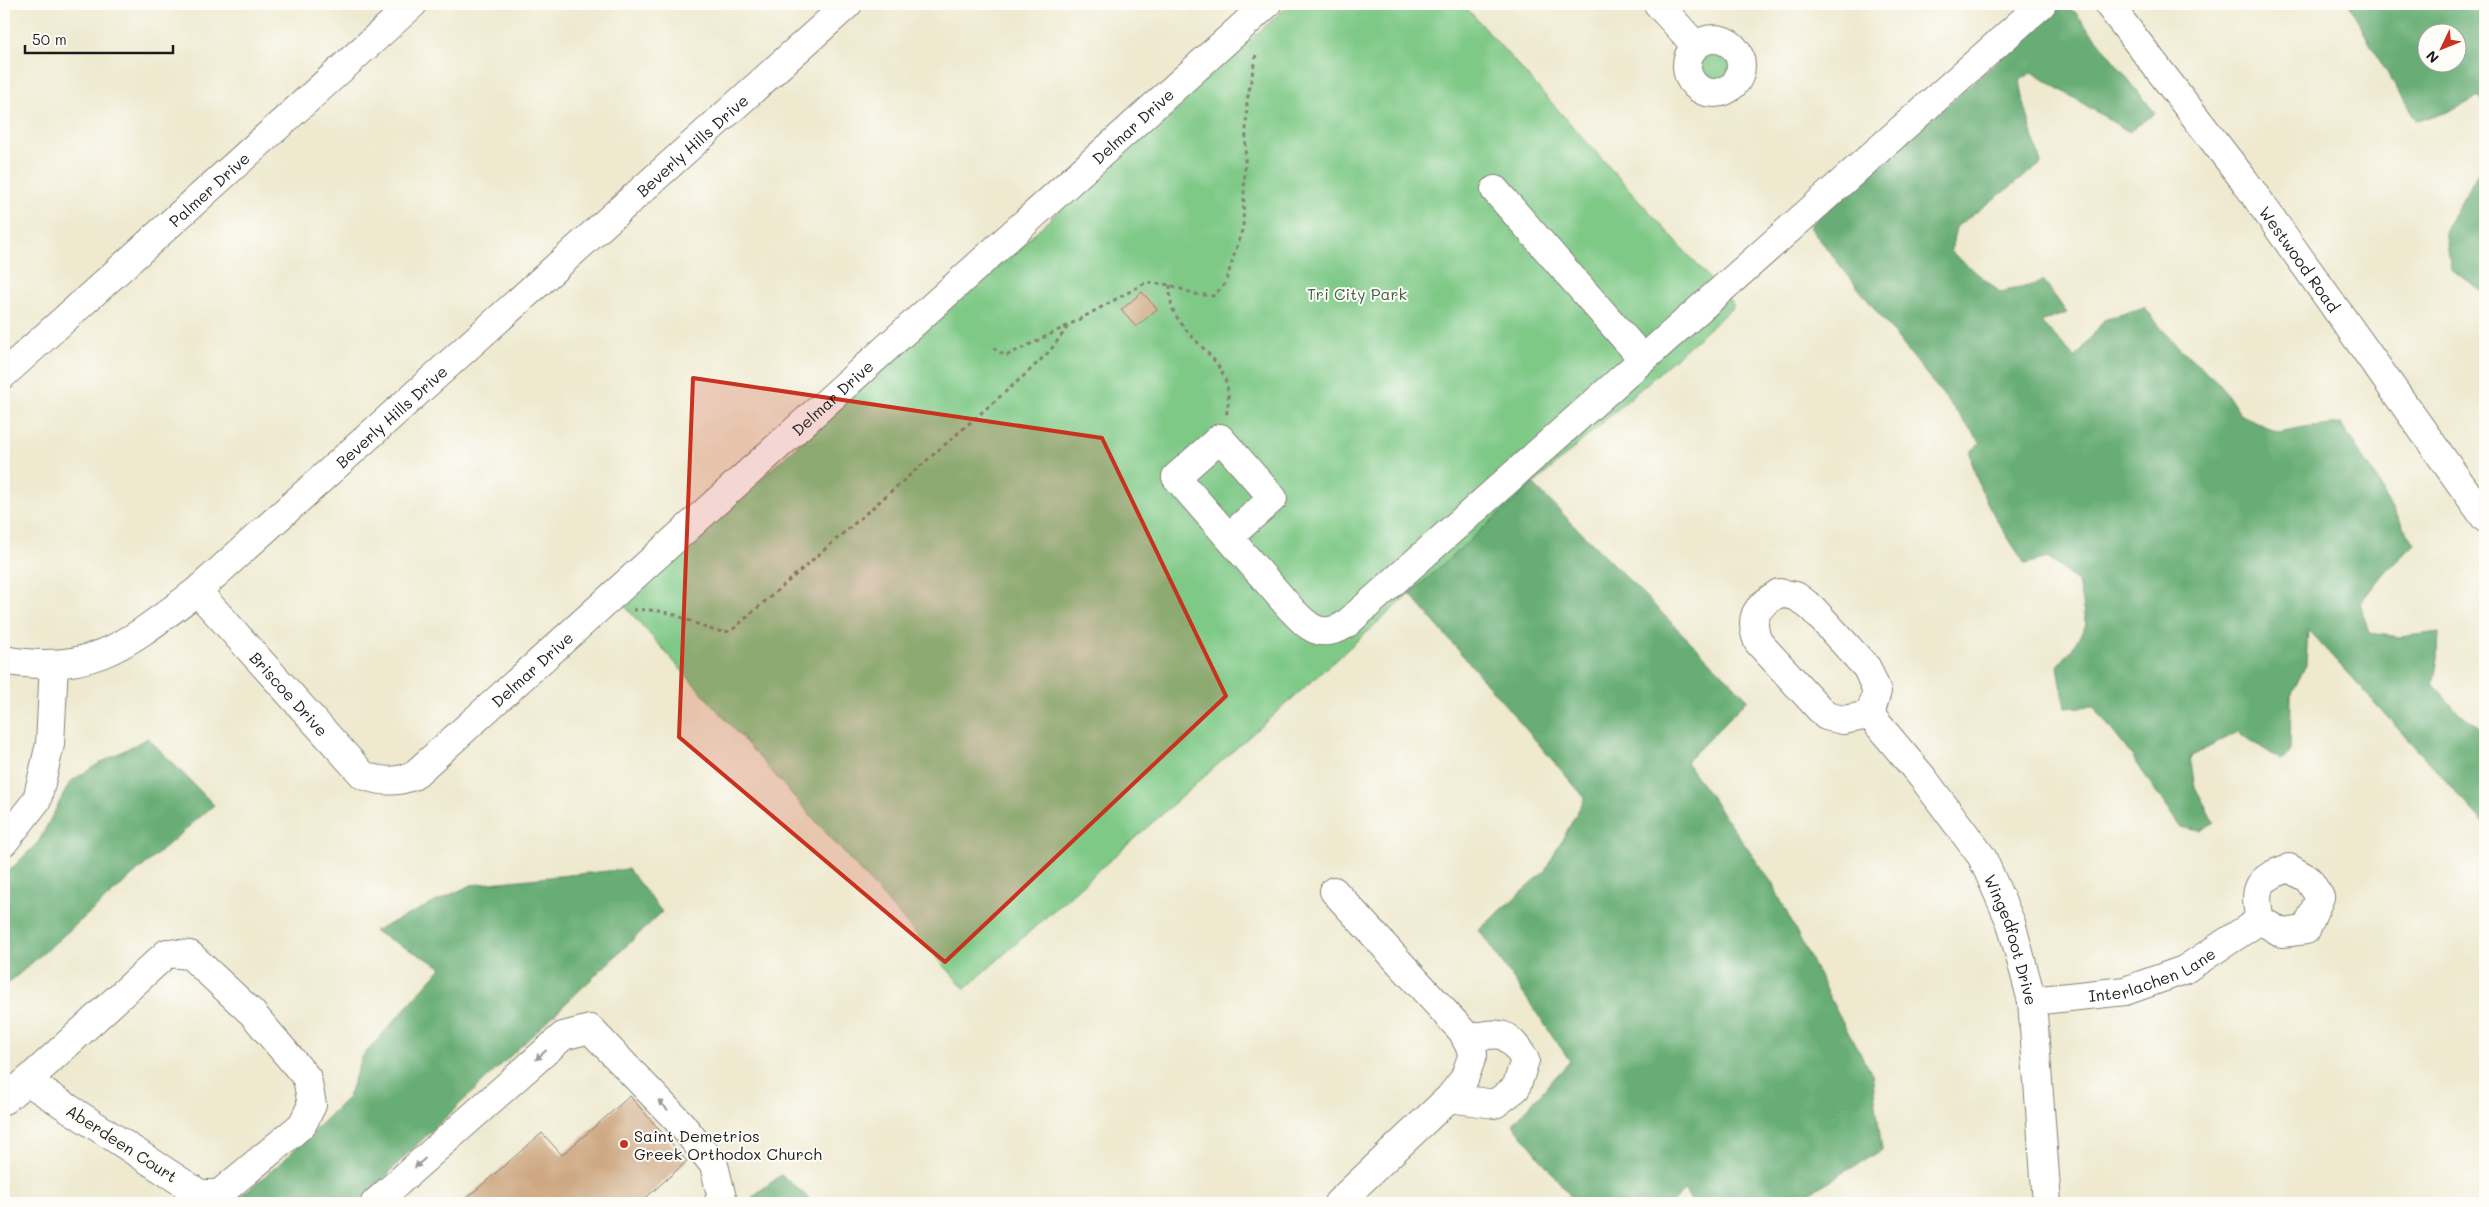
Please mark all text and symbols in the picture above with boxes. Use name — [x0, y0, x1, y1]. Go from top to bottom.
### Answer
scale bar — [25, 22, 172, 54]
north arrow — [2416, 22, 2466, 72]
text: 50 m — [32, 29, 67, 49]
text: N — [2422, 47, 2443, 68]
street label: Delmar Drive — [1087, 83, 1178, 168]
street label: Beverly Hills Drive — [632, 89, 752, 201]
street label: Palmer Drive — [164, 147, 254, 231]
street label: Westwood Road — [2255, 201, 2345, 316]
park label: Tri City Park — [1307, 283, 1407, 304]
street label: Delmar Drive — [787, 355, 877, 440]
street label: Beverly Hills Drive — [331, 360, 451, 472]
street label: Delmar Drive — [486, 626, 577, 711]
street label: Briscoe Drive — [246, 647, 333, 740]
street label: Wingedfoot Drive — [1980, 871, 2043, 1007]
street label: Interlachen Lane — [2087, 942, 2219, 1005]
one-way arrow — [536, 1049, 548, 1061]
street label: Aberdeen Court — [63, 1099, 181, 1187]
one-way arrow — [657, 1100, 669, 1112]
place label: Saint Demetrios Greek Orthodox Church — [634, 1125, 822, 1164]
marker: Saint Demetrios Greek Orthodox Church — [618, 1138, 630, 1150]
one-way arrow — [415, 1157, 427, 1169]

